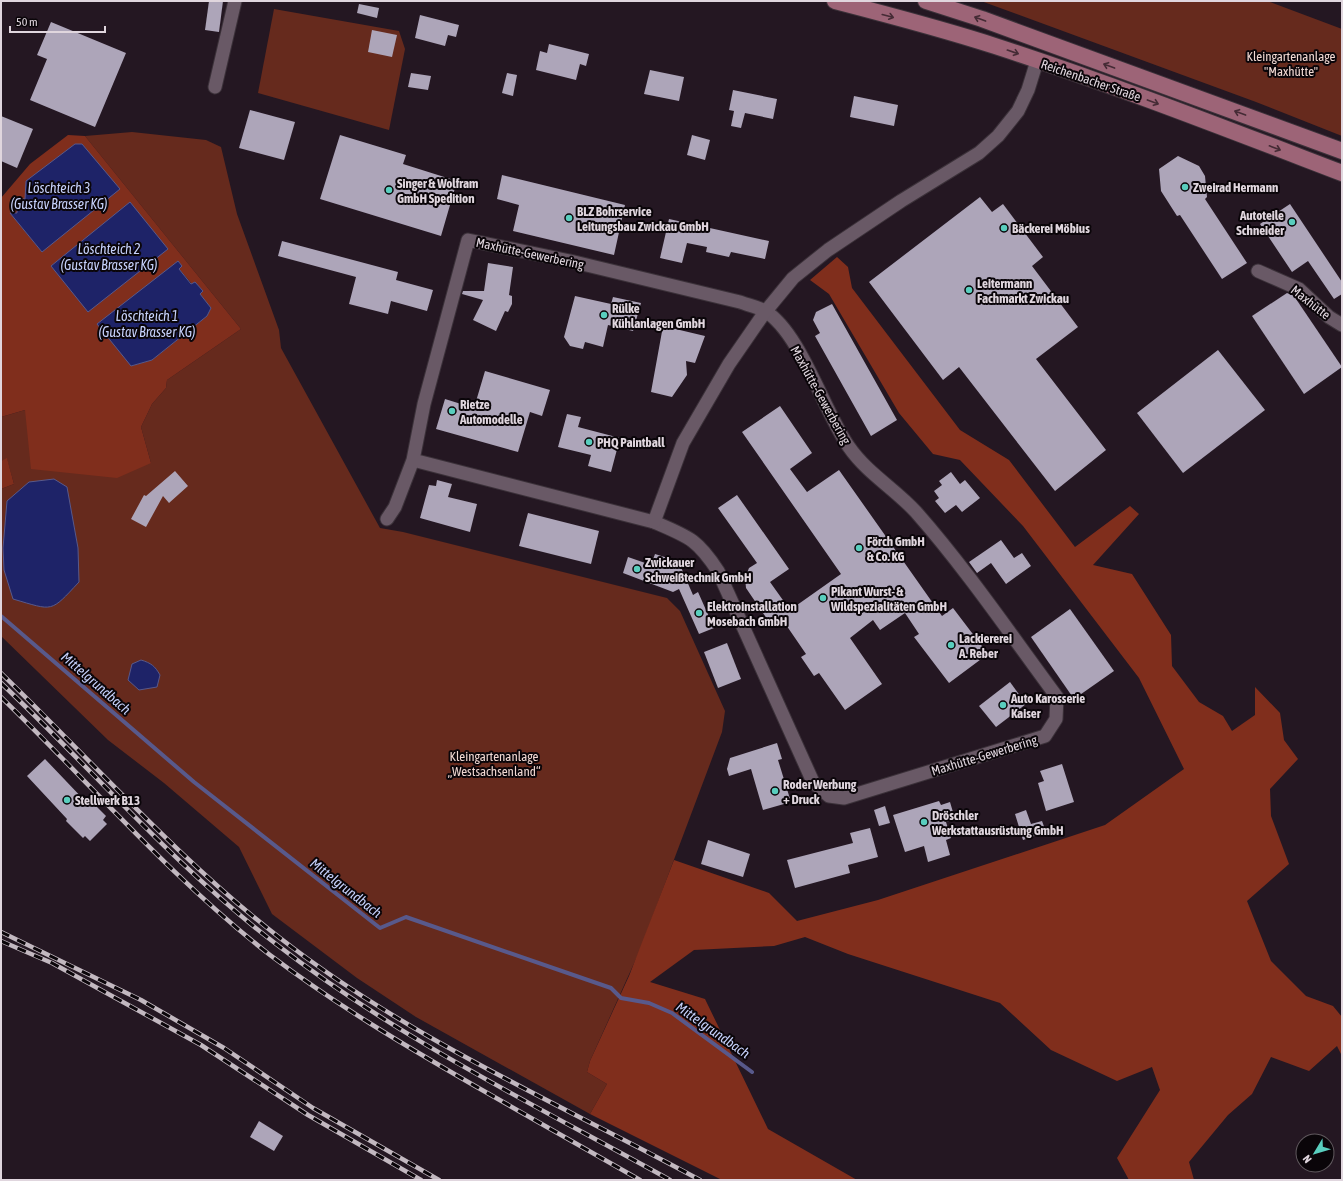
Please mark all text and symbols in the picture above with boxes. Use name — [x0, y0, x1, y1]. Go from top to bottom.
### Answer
scale bar — [10, 8, 105, 34]
one-way arrow — [882, 12, 895, 20]
one-way arrow — [975, 14, 987, 22]
text: 50 m — [16, 15, 38, 29]
one-way arrow — [1007, 49, 1019, 57]
park label: Kleingartenanlage "Maxhütte" — [1247, 49, 1336, 79]
street label: Reichenbacher Straße — [1039, 56, 1143, 105]
one-way arrow — [1103, 61, 1115, 69]
one-way arrow — [1147, 98, 1159, 106]
one-way arrow — [1234, 108, 1246, 116]
one-way arrow — [1269, 144, 1281, 152]
place label: Singer & Wolfram GmbH Spedition — [397, 176, 478, 206]
water label: Löschteich 3 (Gustav Brasser KG) — [11, 180, 107, 212]
place label: Zweirad Hermann — [1193, 180, 1278, 195]
marker: Zweirad Hermann — [1180, 182, 1190, 192]
marker: Singer & Wolfram GmbH Spedition — [384, 185, 394, 195]
place label: BLZ Bohrservice Leitungsbau Zwickau GmbH — [577, 204, 709, 234]
place label: Autoteile Schneider — [1236, 208, 1285, 238]
marker: BLZ Bohrservice Leitungsbau Zwickau GmbH — [564, 213, 574, 223]
marker: Autoteile Schneider — [1287, 217, 1297, 227]
place label: Bäckerei Möbius — [1012, 221, 1090, 236]
marker: Bäckerei Möbius — [999, 223, 1009, 233]
street label: Maxhütte-Gewerbering — [475, 235, 586, 272]
water label: Löschteich 2 (Gustav Brasser KG) — [61, 241, 157, 273]
place label: Leitermann Fachmarkt Zwickau — [977, 276, 1069, 306]
street label: Maxhütte — [1288, 282, 1333, 322]
marker: Leitermann Fachmarkt Zwickau — [964, 285, 974, 295]
place label: Rülke Kühlanlagen GmbH — [612, 301, 705, 331]
water label: Löschteich 1 (Gustav Brasser KG) — [99, 308, 195, 340]
marker: Rülke Kühlanlagen GmbH — [599, 310, 609, 320]
street label: Maxhütte-Gewerbering — [787, 344, 854, 447]
place label: Rietze Automodelle — [459, 397, 523, 427]
marker: Rietze Automodelle — [447, 406, 457, 416]
place label: PHQ Paintball — [597, 435, 665, 450]
marker: PHQ Paintball — [584, 437, 594, 447]
place label: Förch GmbH & Co. KG — [867, 534, 925, 564]
marker: Förch GmbH & Co. KG — [854, 543, 864, 553]
place label: Zwickauer Schweißtechnik GmbH — [645, 555, 752, 585]
marker: Zwickauer Schweißtechnik GmbH — [632, 564, 642, 574]
place label: Pikant Wurst- & Wildspezialitäten GmbH — [830, 584, 947, 614]
marker: Pikant Wurst- & Wildspezialitäten GmbH — [818, 593, 828, 603]
place label: Elektroinstallation Mosebach GmbH — [707, 599, 797, 629]
marker: Elektroinstallation Mosebach GmbH — [694, 608, 704, 618]
place label: Lackiererei A. Reber — [958, 631, 1012, 661]
marker: Lackiererei A. Reber — [946, 640, 956, 650]
water label: Mittelgrundbach — [58, 649, 134, 718]
place label: Auto Karosserie Kaiser — [1010, 691, 1085, 721]
marker: Auto Karosserie Kaiser — [998, 700, 1008, 710]
street label: Maxhütte-Gewerbering — [929, 732, 1039, 779]
park label: Kleingartenanlage „Westsachsenland“ — [448, 749, 541, 779]
place label: Roder Werbung + Druck — [783, 777, 857, 807]
marker: Roder Werbung + Druck — [770, 786, 780, 796]
place label: Stellwerk B13 — [75, 793, 140, 808]
marker: Stellwerk B13 — [62, 795, 72, 805]
place label: Dröschler Werkstattausrüstung GmbH — [931, 808, 1064, 838]
marker: Dröschler Werkstattausrüstung GmbH — [919, 817, 929, 827]
water label: Mittelgrundbach — [307, 855, 385, 921]
water label: Mittelgrundbach — [673, 999, 753, 1061]
north arrow — [1295, 1133, 1335, 1173]
text: N — [1300, 1153, 1314, 1165]

